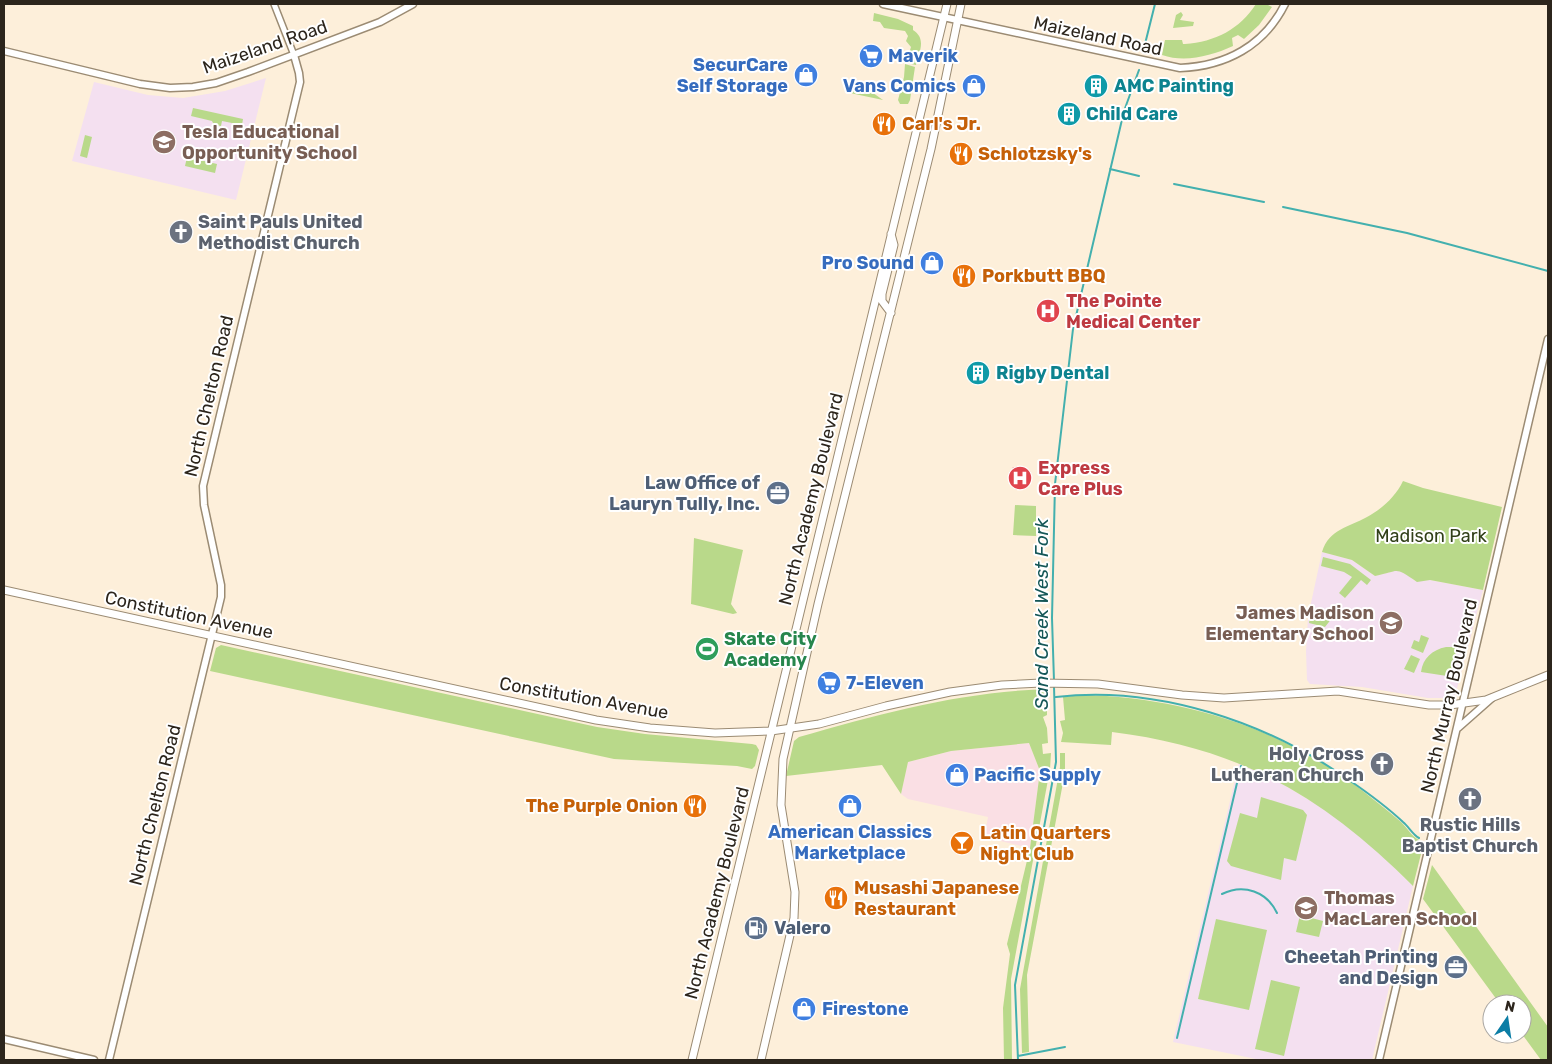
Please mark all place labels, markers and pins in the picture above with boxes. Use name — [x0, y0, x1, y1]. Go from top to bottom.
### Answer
supermarket icon: Maverik — [858, 43, 884, 69]
place label: Maverik — [888, 45, 959, 67]
place label: SecurCare Self Storage — [677, 54, 788, 97]
shop icon: SecurCare Self Storage — [793, 62, 819, 88]
shop icon: Vans Comics — [961, 73, 987, 99]
building icon: AMC Painting — [1083, 73, 1109, 99]
place label: Vans Comics — [843, 75, 956, 97]
place label: AMC Painting — [1114, 75, 1234, 97]
building icon: Child Care — [1056, 101, 1082, 127]
place label: Child Care — [1086, 103, 1178, 125]
restaurant icon: Carl's Jr. — [871, 111, 897, 137]
place label: Carl's Jr. — [902, 113, 981, 135]
place label: Tesla Educational Opportunity School — [182, 121, 357, 164]
school or university icon: Tesla Educational Opportunity School — [151, 129, 177, 155]
restaurant icon: Schlotzsky's — [948, 141, 974, 167]
place label: Schlotzsky's — [978, 143, 1092, 165]
place label: Saint Pauls United Methodist Church — [198, 211, 363, 254]
church icon: Saint Pauls United Methodist Church — [168, 219, 194, 245]
shop icon: Pro Sound — [919, 250, 945, 276]
place label: Pro Sound — [822, 252, 914, 274]
restaurant icon: Porkbutt BBQ — [951, 263, 977, 289]
place label: Porkbutt BBQ — [982, 265, 1106, 287]
place label: The Pointe Medical Center — [1066, 290, 1200, 333]
hospital icon: The Pointe Medical Center — [1035, 298, 1061, 324]
building icon: Rigby Dental — [965, 360, 991, 386]
place label: Rigby Dental — [996, 362, 1109, 384]
place label: Express Care Plus — [1038, 457, 1123, 500]
hospital icon: Express Care Plus — [1007, 465, 1033, 491]
place label: Law Office of Lauryn Tully, Inc. — [609, 472, 760, 515]
office icon: Law Office of Lauryn Tully, Inc. — [765, 480, 791, 506]
place label: James Madison Elementary School — [1205, 602, 1374, 645]
school or university icon: James Madison Elementary School — [1378, 610, 1404, 636]
place label: Skate City Academy — [724, 628, 817, 671]
sports icon: Skate City Academy — [694, 636, 720, 662]
supermarket icon: 7-Eleven — [816, 670, 842, 696]
place label: 7-Eleven — [846, 672, 924, 694]
place label: Holy Cross Lutheran Church — [1211, 743, 1364, 786]
church icon: Holy Cross Lutheran Church — [1369, 751, 1395, 777]
shop icon: Pacific Supply — [944, 762, 970, 788]
place label: Pacific Supply — [974, 764, 1101, 786]
church icon: Rustic Hills Baptist Church — [1457, 786, 1483, 812]
restaurant icon: The Purple Onion — [682, 793, 708, 819]
shop icon: American Classics Marketplace — [837, 793, 863, 819]
place label: The Purple Onion — [526, 795, 678, 817]
place label: Rustic Hills Baptist Church — [1402, 814, 1538, 857]
place label: American Classics Marketplace — [768, 821, 932, 864]
place label: Latin Quarters Night Club — [980, 822, 1111, 865]
bar icon: Latin Quarters Night Club — [949, 830, 975, 856]
place label: Musashi Japanese Restaurant — [854, 877, 1020, 920]
restaurant icon: Musashi Japanese Restaurant — [823, 885, 849, 911]
place label: Thomas MacLaren School — [1324, 887, 1477, 930]
school or university icon: Thomas MacLaren School — [1293, 895, 1319, 921]
fuel station icon: Valero — [743, 915, 769, 941]
place label: Valero — [774, 917, 831, 939]
place label: Cheetah Printing and Design — [1284, 946, 1438, 989]
office icon: Cheetah Printing and Design — [1443, 954, 1469, 980]
shop icon: Firestone — [791, 996, 817, 1022]
place label: Firestone — [822, 998, 909, 1020]

